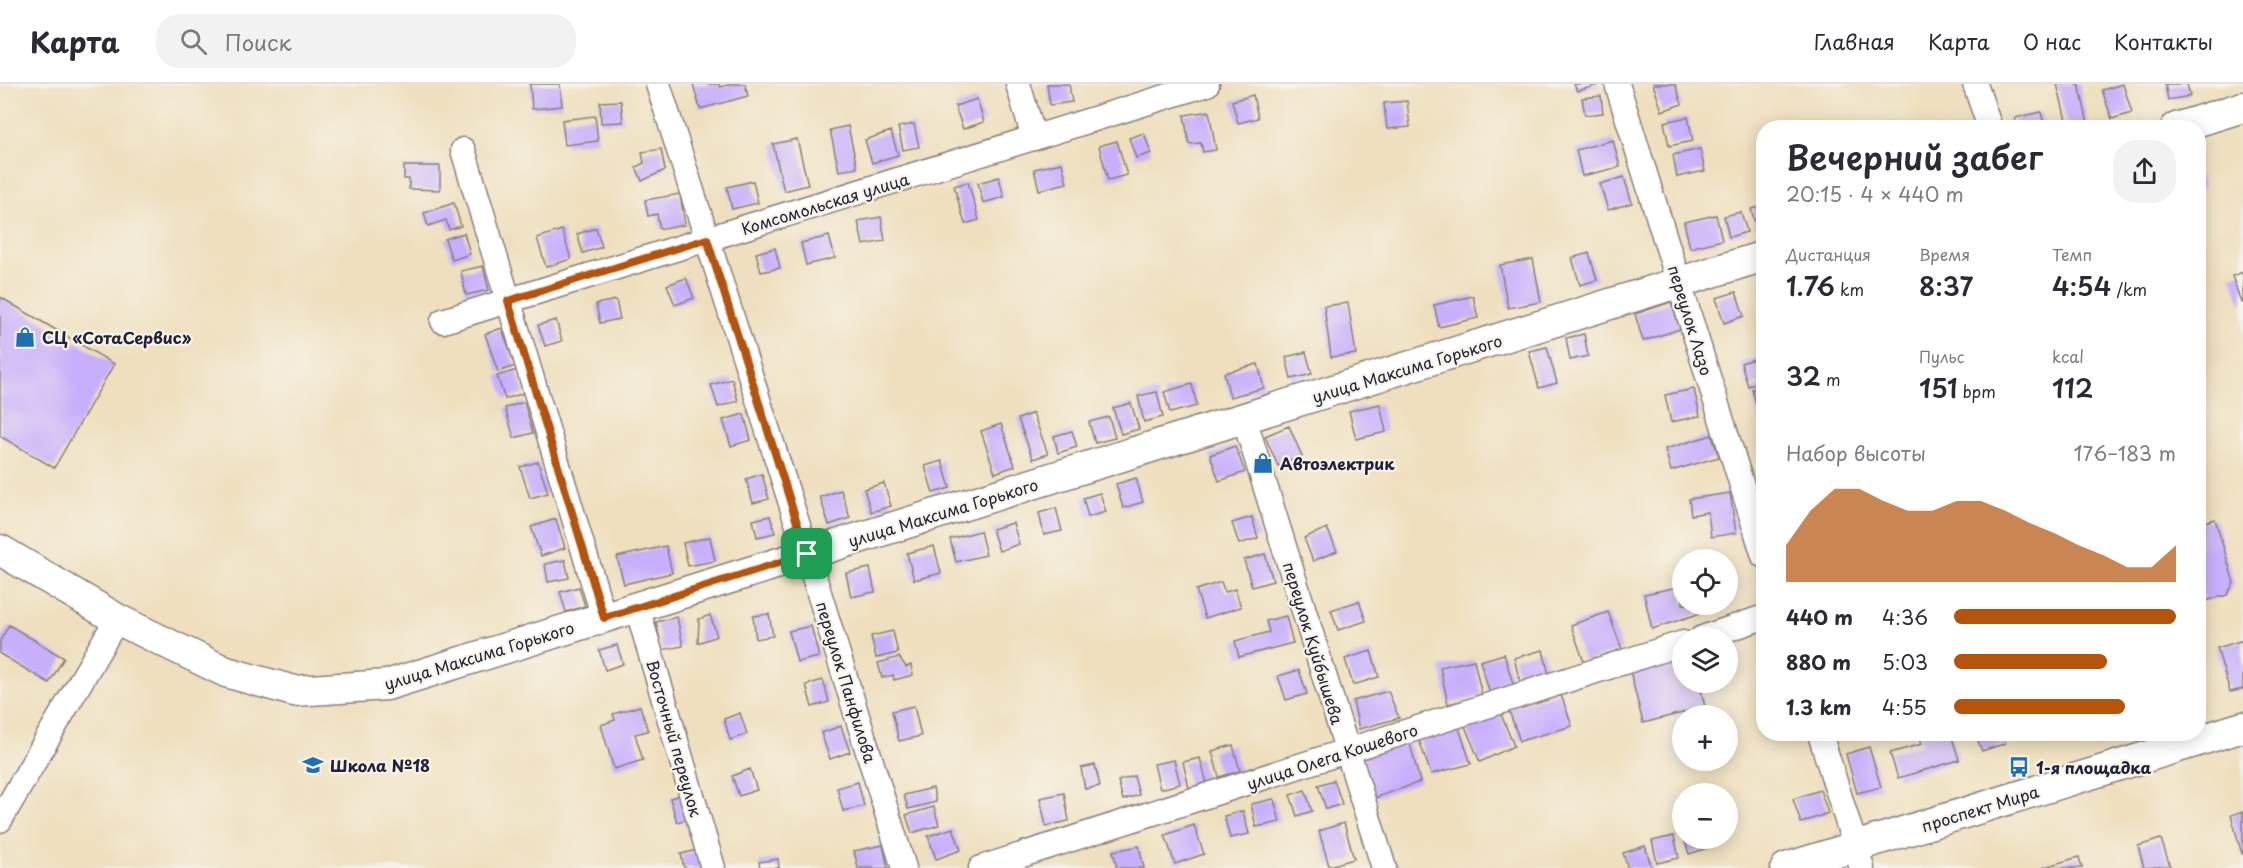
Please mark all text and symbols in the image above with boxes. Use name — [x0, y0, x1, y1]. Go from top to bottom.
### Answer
search box — [156, 14, 576, 68]
text: Карта — [30, 20, 120, 63]
icon: search — [177, 25, 210, 58]
text: Поиск — [225, 25, 292, 58]
text: Главная — [1814, 25, 1895, 57]
text: Карта — [1928, 25, 1990, 57]
text: О нас — [2023, 25, 2081, 57]
text: Контакты — [2114, 25, 2213, 57]
text: Вечерний забег — [1786, 131, 2043, 181]
button: share — [2113, 140, 2176, 203]
street label: Комсомольская улица — [738, 166, 912, 240]
text: 20:15 · 4 × 440 m — [1786, 179, 1964, 209]
text: Дистанция — [1786, 242, 1871, 266]
text: Время — [1919, 242, 1970, 266]
text: Темп — [2052, 242, 2092, 266]
street label: переулок Лазо — [1663, 262, 1719, 378]
text: 1.76 — [1786, 266, 1835, 305]
text: 8:37 — [1919, 266, 1973, 305]
text: 4:54 — [2052, 266, 2111, 305]
text: km — [1835, 277, 1864, 301]
text: /km — [2111, 277, 2147, 301]
shop icon: СЦ «СотаСервис» — [13, 325, 37, 349]
place label: СЦ «СотаСервис» — [42, 325, 192, 349]
street label: улица Максима Горького — [1309, 328, 1505, 408]
text: Пульс — [1919, 344, 1964, 368]
text: kcal — [2052, 344, 2084, 368]
text: 32 — [1786, 356, 1821, 395]
text: m — [1821, 367, 1841, 391]
text: 151 — [1919, 368, 1957, 407]
text: 112 — [2052, 368, 2093, 407]
text: bpm — [1957, 379, 1996, 403]
text: Набор высоты — [1786, 438, 1926, 468]
text: 176–183 m — [2074, 438, 2176, 468]
shop icon: Автоэлектрик — [1251, 451, 1275, 475]
place label: Автоэлектрик — [1280, 451, 1395, 475]
street label: улица Максима Горького — [845, 472, 1041, 552]
pin — [781, 528, 832, 579]
icon: arrive — [790, 537, 823, 570]
map controls — [1672, 549, 1738, 849]
button: locate — [1672, 549, 1738, 615]
street label: переулок Куйбышева — [1278, 559, 1350, 727]
street label: переулок Панфилова — [811, 598, 883, 766]
text: 440 m — [1786, 602, 1853, 632]
text: 4:36 — [1882, 602, 1928, 632]
street label: улица Максима Горького — [381, 615, 577, 695]
button: layers — [1672, 627, 1738, 693]
text: 880 m — [1786, 647, 1851, 677]
text: 5:03 — [1882, 647, 1928, 677]
street label: Восточный переулок — [641, 657, 709, 820]
text: 1.3 km — [1786, 692, 1852, 722]
text: 4:55 — [1882, 692, 1927, 722]
button: + — [1672, 705, 1738, 771]
street label: улица Олега Кошевого — [1243, 717, 1421, 795]
school or university icon: Школа №18 — [301, 753, 325, 777]
place label: Школа №18 — [330, 753, 430, 777]
bus stop icon: 1-я площадка — [2007, 755, 2031, 779]
place label: 1-я площадка — [2036, 755, 2151, 779]
street label: проспект Мира — [1918, 779, 2042, 837]
button: − — [1672, 783, 1738, 849]

